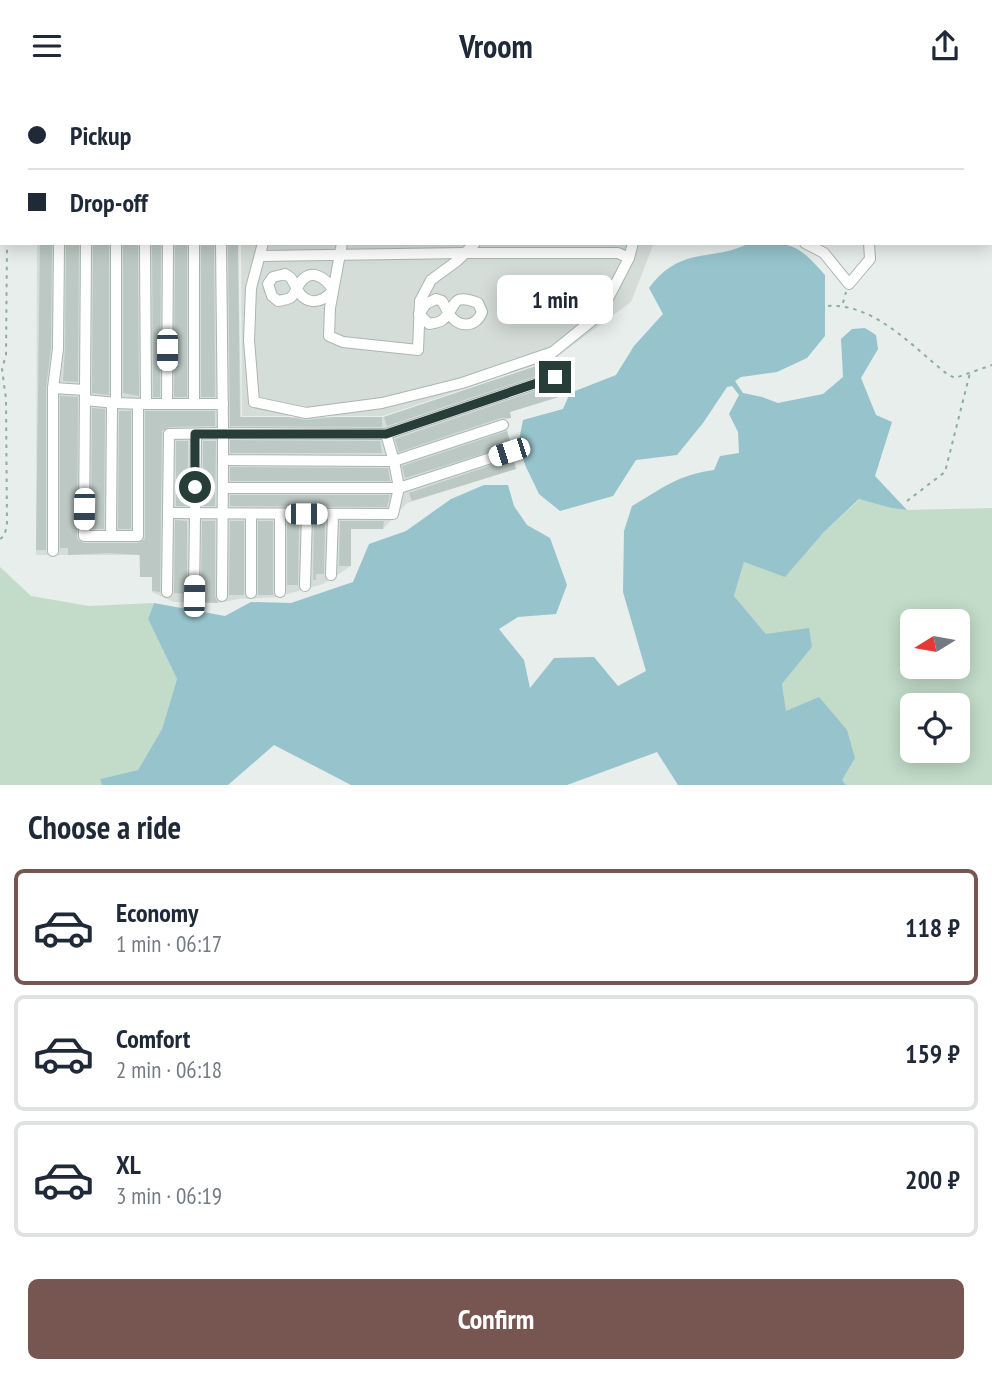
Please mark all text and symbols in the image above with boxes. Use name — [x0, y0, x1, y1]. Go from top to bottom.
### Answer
text: Vroom — [459, 25, 533, 67]
icon: menu — [28, 27, 66, 65]
icon: share — [926, 27, 964, 65]
text: Pickup — [70, 119, 131, 152]
text: Drop-off — [70, 186, 148, 219]
callout: 1 min — [497, 275, 613, 324]
text: 1 min — [532, 285, 578, 314]
car — [157, 329, 178, 371]
route end — [539, 361, 571, 393]
car — [486, 436, 533, 468]
route start — [179, 471, 211, 503]
car — [74, 488, 95, 530]
car — [286, 504, 328, 525]
car — [184, 575, 205, 617]
north arrow — [900, 609, 970, 679]
map controls — [900, 609, 970, 763]
button: locate — [900, 693, 970, 763]
text: Choose a ride — [28, 806, 181, 848]
icon: car — [32, 896, 95, 959]
text: Economy — [116, 896, 198, 929]
text: 118 ₽ — [905, 911, 960, 944]
text: 1 min · 06:17 — [116, 929, 222, 958]
icon: car — [32, 1022, 95, 1085]
text: Comfort — [116, 1022, 190, 1055]
text: 159 ₽ — [905, 1037, 960, 1070]
text: 2 min · 06:18 — [116, 1055, 222, 1084]
icon: car — [32, 1148, 95, 1211]
text: XL — [116, 1148, 141, 1181]
text: 200 ₽ — [905, 1163, 960, 1196]
text: 3 min · 06:19 — [116, 1181, 222, 1210]
button: Confirm — [28, 1279, 964, 1359]

